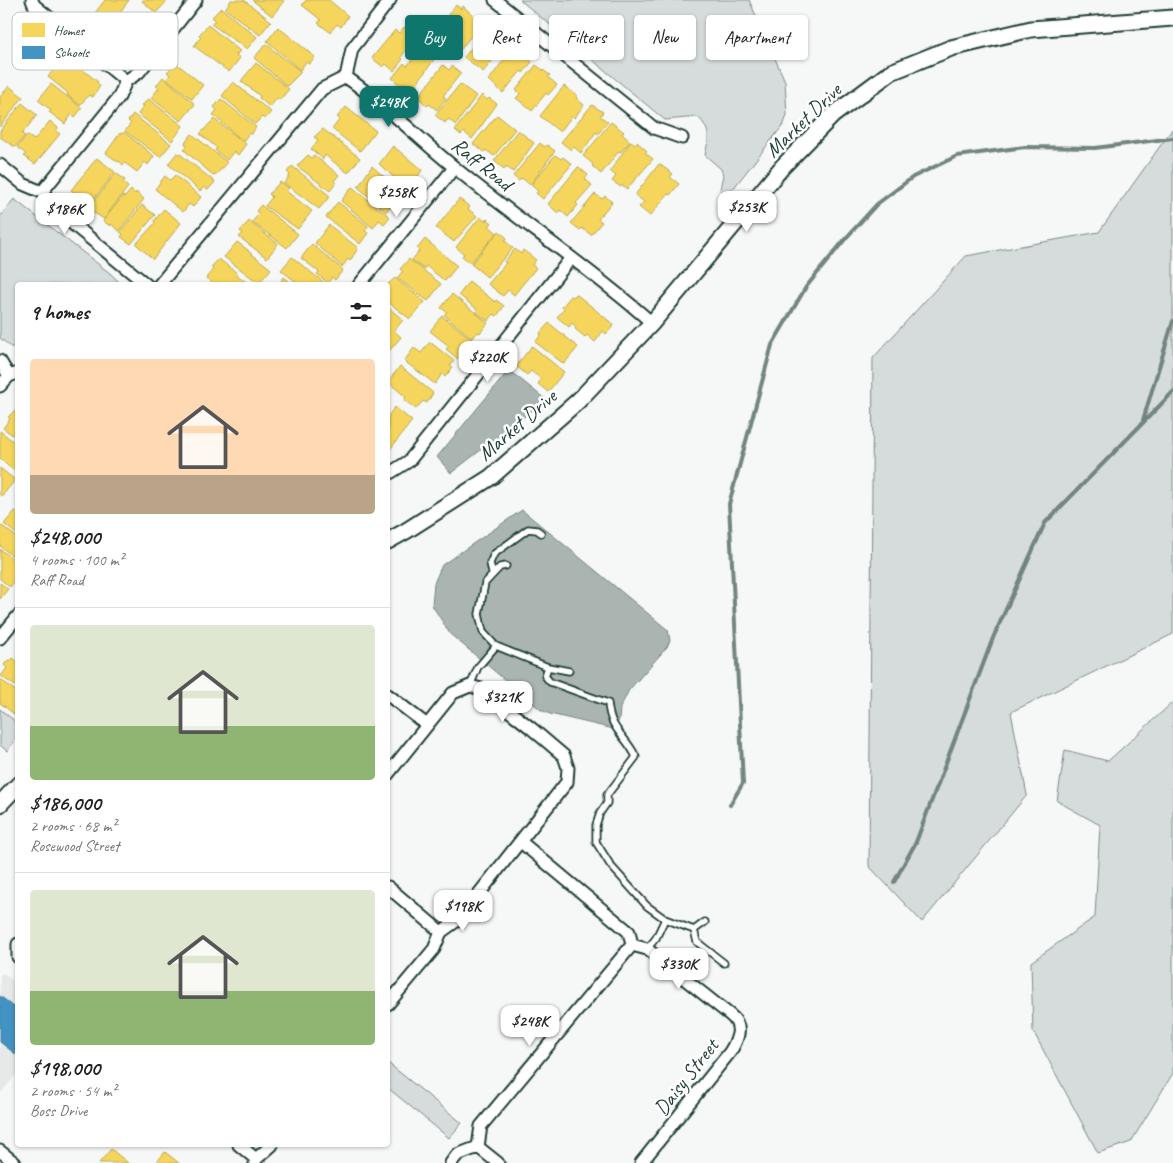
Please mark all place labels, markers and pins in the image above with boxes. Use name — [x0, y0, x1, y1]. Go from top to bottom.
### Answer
pin: $248K — [354, 86, 424, 128]
pin: $258K — [362, 176, 432, 218]
pin: $253K — [712, 190, 782, 233]
pin: $186K — [30, 192, 100, 235]
pin: $220K — [453, 340, 523, 383]
pin: $321K — [468, 680, 538, 723]
pin: $198K — [428, 890, 498, 932]
pin: $330K — [644, 948, 714, 990]
pin: $248K — [495, 1004, 565, 1047]

